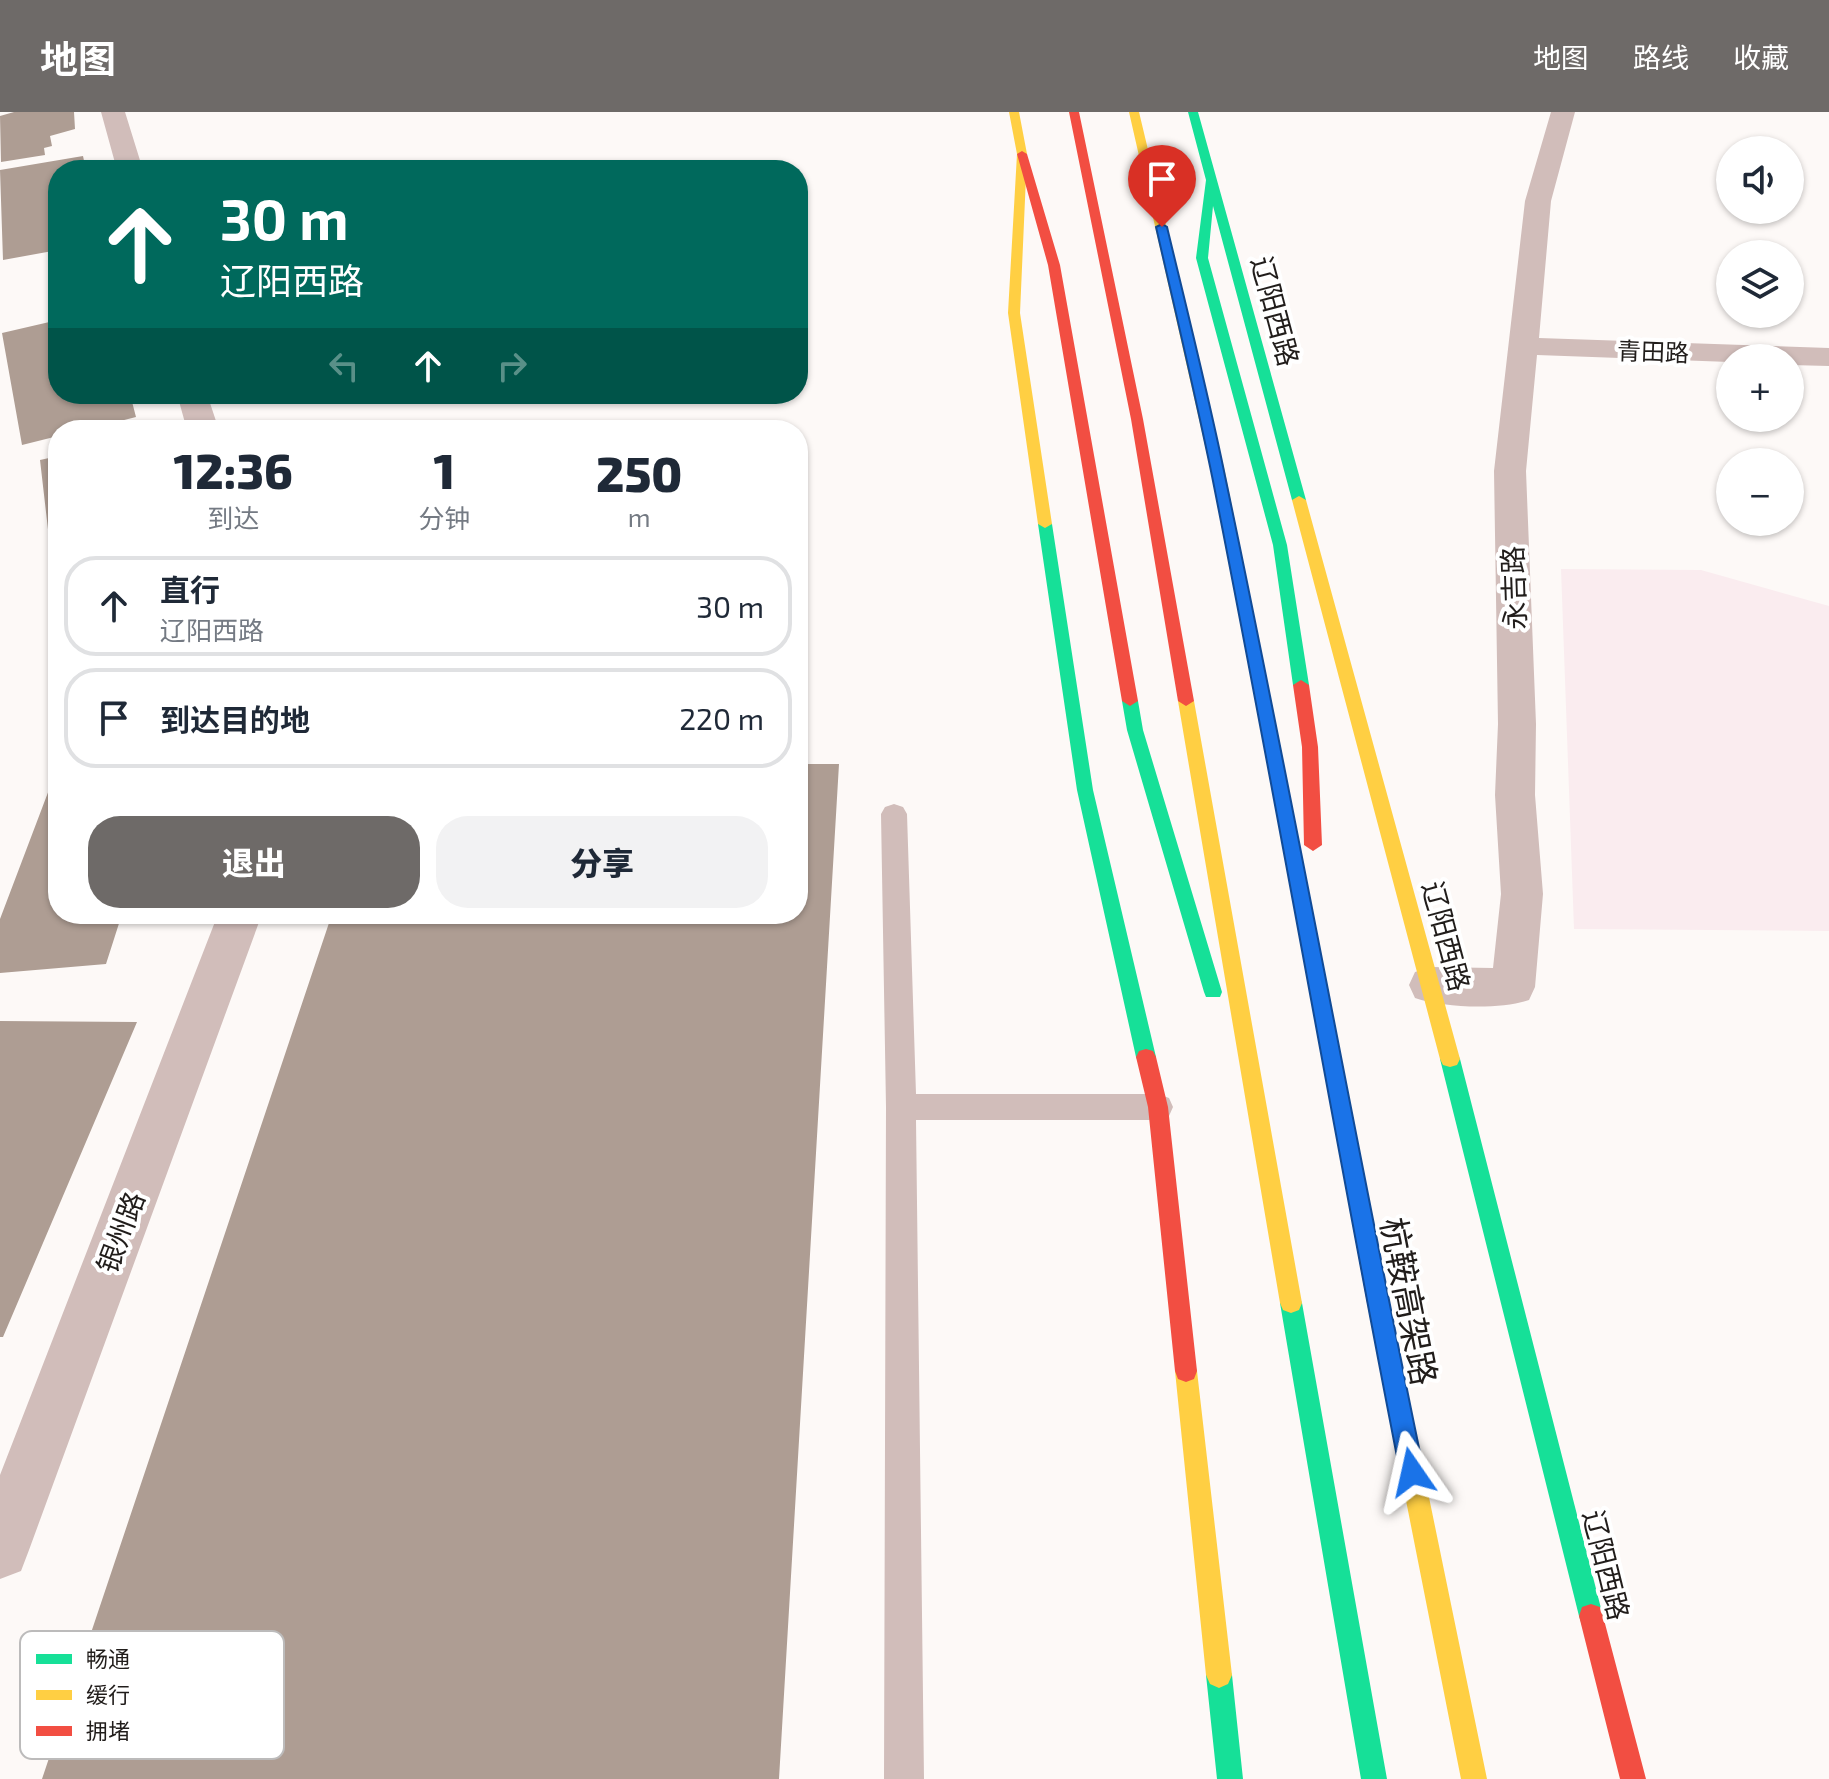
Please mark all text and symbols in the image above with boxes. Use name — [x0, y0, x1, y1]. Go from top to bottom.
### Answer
text: 地图 — [40, 35, 116, 81]
text: 地图 — [1533, 40, 1589, 74]
text: 路线 — [1633, 40, 1689, 74]
text: 收藏 — [1733, 40, 1789, 74]
map controls — [1716, 136, 1804, 536]
button: sound — [1716, 136, 1804, 224]
pin — [1128, 145, 1196, 227]
icon: arrive — [1140, 157, 1184, 201]
text: 30 m — [220, 184, 349, 251]
icon: ahead — [88, 192, 192, 296]
button: layers — [1716, 240, 1804, 328]
street label: 辽阳西路 — [1245, 253, 1307, 369]
text: 辽阳西路 — [220, 258, 364, 301]
street label: 青田路 — [1617, 335, 1689, 367]
icon: left — [322, 344, 366, 388]
icon: ahead — [406, 344, 450, 388]
icon: right — [490, 344, 534, 388]
button: + — [1716, 344, 1804, 432]
text: 12:36 — [174, 441, 293, 499]
text: 1 — [434, 441, 455, 499]
text: 250 — [596, 444, 682, 502]
button: − — [1716, 448, 1804, 536]
text: m — [628, 501, 651, 532]
text: 到达 — [207, 502, 259, 533]
text: 分钟 — [418, 502, 470, 533]
street label: 永吉路 — [1495, 545, 1531, 631]
text: 直行 — [160, 571, 220, 607]
icon: ahead — [92, 584, 136, 628]
text: 30 m — [696, 588, 764, 624]
text: 辽阳西路 — [160, 614, 264, 645]
icon: arrive — [92, 696, 136, 740]
text: 220 m — [679, 700, 764, 736]
text: 到达目的地 — [160, 701, 310, 737]
button: 退出 — [88, 816, 420, 908]
button: 分享 — [436, 816, 768, 908]
street label: 辽阳西路 — [1416, 878, 1478, 994]
street label: 银州路 — [89, 1187, 151, 1277]
street label: 杭鞍高架路 — [1374, 1214, 1446, 1388]
position arrow — [1370, 1430, 1454, 1514]
street label: 辽阳西路 — [1577, 1507, 1637, 1623]
legend — [20, 1631, 284, 1759]
text: 畅通 — [86, 1645, 130, 1671]
text: 缓行 — [86, 1681, 130, 1707]
text: 拥堵 — [86, 1717, 130, 1743]

